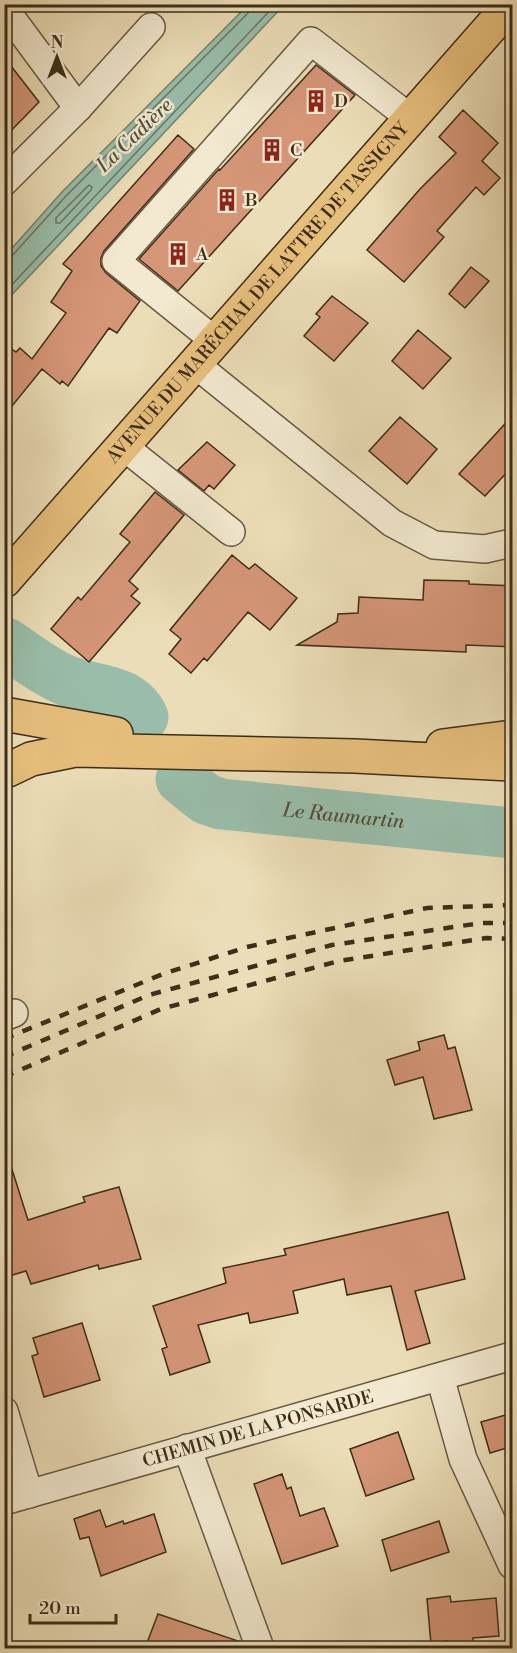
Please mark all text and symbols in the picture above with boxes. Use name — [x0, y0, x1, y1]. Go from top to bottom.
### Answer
north arrow — [27, 27, 87, 87]
text: N — [51, 33, 64, 53]
building icon: D — [303, 88, 329, 114]
place label: D — [334, 90, 348, 113]
water label: La Cadière — [91, 93, 179, 179]
street label: AVENUE DU MARÉCHAL DE LATTRE DE TASSIGNY — [101, 116, 414, 469]
building icon: C — [259, 137, 285, 163]
place label: C — [290, 139, 302, 162]
building icon: B — [214, 187, 240, 213]
place label: B — [244, 189, 258, 212]
building icon: A — [165, 241, 191, 267]
place label: A — [195, 243, 209, 266]
water label: Le Raumartin — [281, 798, 406, 835]
street label: CHEMIN DE LA PONSARDE — [140, 1385, 376, 1472]
scale bar — [30, 1587, 116, 1625]
text: 20 m — [39, 1597, 81, 1620]

